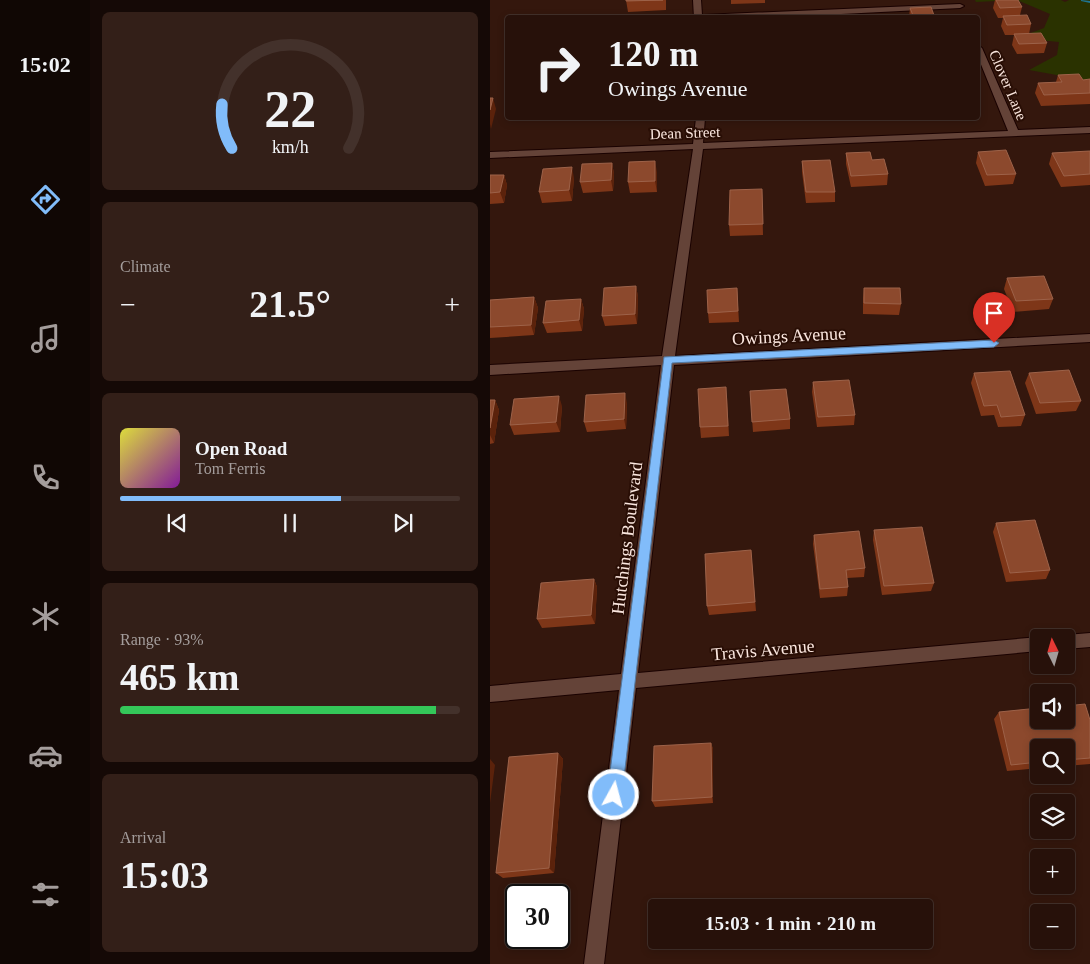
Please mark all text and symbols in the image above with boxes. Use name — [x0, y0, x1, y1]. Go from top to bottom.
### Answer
icon: right — [525, 35, 590, 100]
text: 120 m — [608, 35, 698, 74]
street label: Clover Lane — [986, 48, 1030, 123]
text: 15:02 — [19, 52, 71, 77]
text: Owings Avenue — [608, 76, 748, 101]
text: 22 — [264, 81, 316, 138]
street label: Dean Street — [650, 124, 721, 142]
text: km/h — [272, 137, 308, 157]
icon: directions — [28, 182, 63, 217]
text: Climate — [120, 258, 171, 275]
text: 21.5° — [249, 283, 331, 325]
text: − — [120, 289, 136, 320]
text: + — [444, 289, 460, 320]
pin — [973, 292, 1015, 343]
icon: arrive — [980, 299, 1008, 327]
icon: music — [28, 321, 63, 356]
street label: Owings Avenue — [731, 323, 847, 349]
text: Open Road — [195, 438, 287, 459]
icon: phone — [28, 460, 63, 495]
text: Tom Ferris — [195, 460, 265, 477]
street label: Hutchings Boulevard — [608, 461, 646, 615]
icon: previous — [163, 509, 191, 537]
icon: pause — [276, 509, 304, 537]
icon: next — [389, 509, 417, 537]
icon: climate — [28, 599, 63, 634]
north arrow — [1030, 629, 1075, 674]
map controls — [1030, 629, 1075, 949]
text: Range · 93% — [120, 631, 204, 648]
street label: Travis Avenue — [711, 636, 815, 664]
text: 465 km — [120, 656, 239, 698]
button: sound — [1030, 684, 1075, 729]
icon: car — [28, 738, 63, 773]
button: search — [1030, 739, 1075, 784]
position arrow — [587, 768, 639, 820]
button: layers — [1030, 794, 1075, 839]
text: Arrival — [120, 829, 166, 846]
button: + — [1030, 849, 1075, 894]
text: 15:03 — [120, 854, 209, 896]
icon: filters — [28, 877, 63, 912]
speed limit sign: 30 — [505, 884, 570, 949]
button: − — [1030, 904, 1075, 949]
text: 15:03 · 1 min · 210 m — [705, 913, 876, 934]

